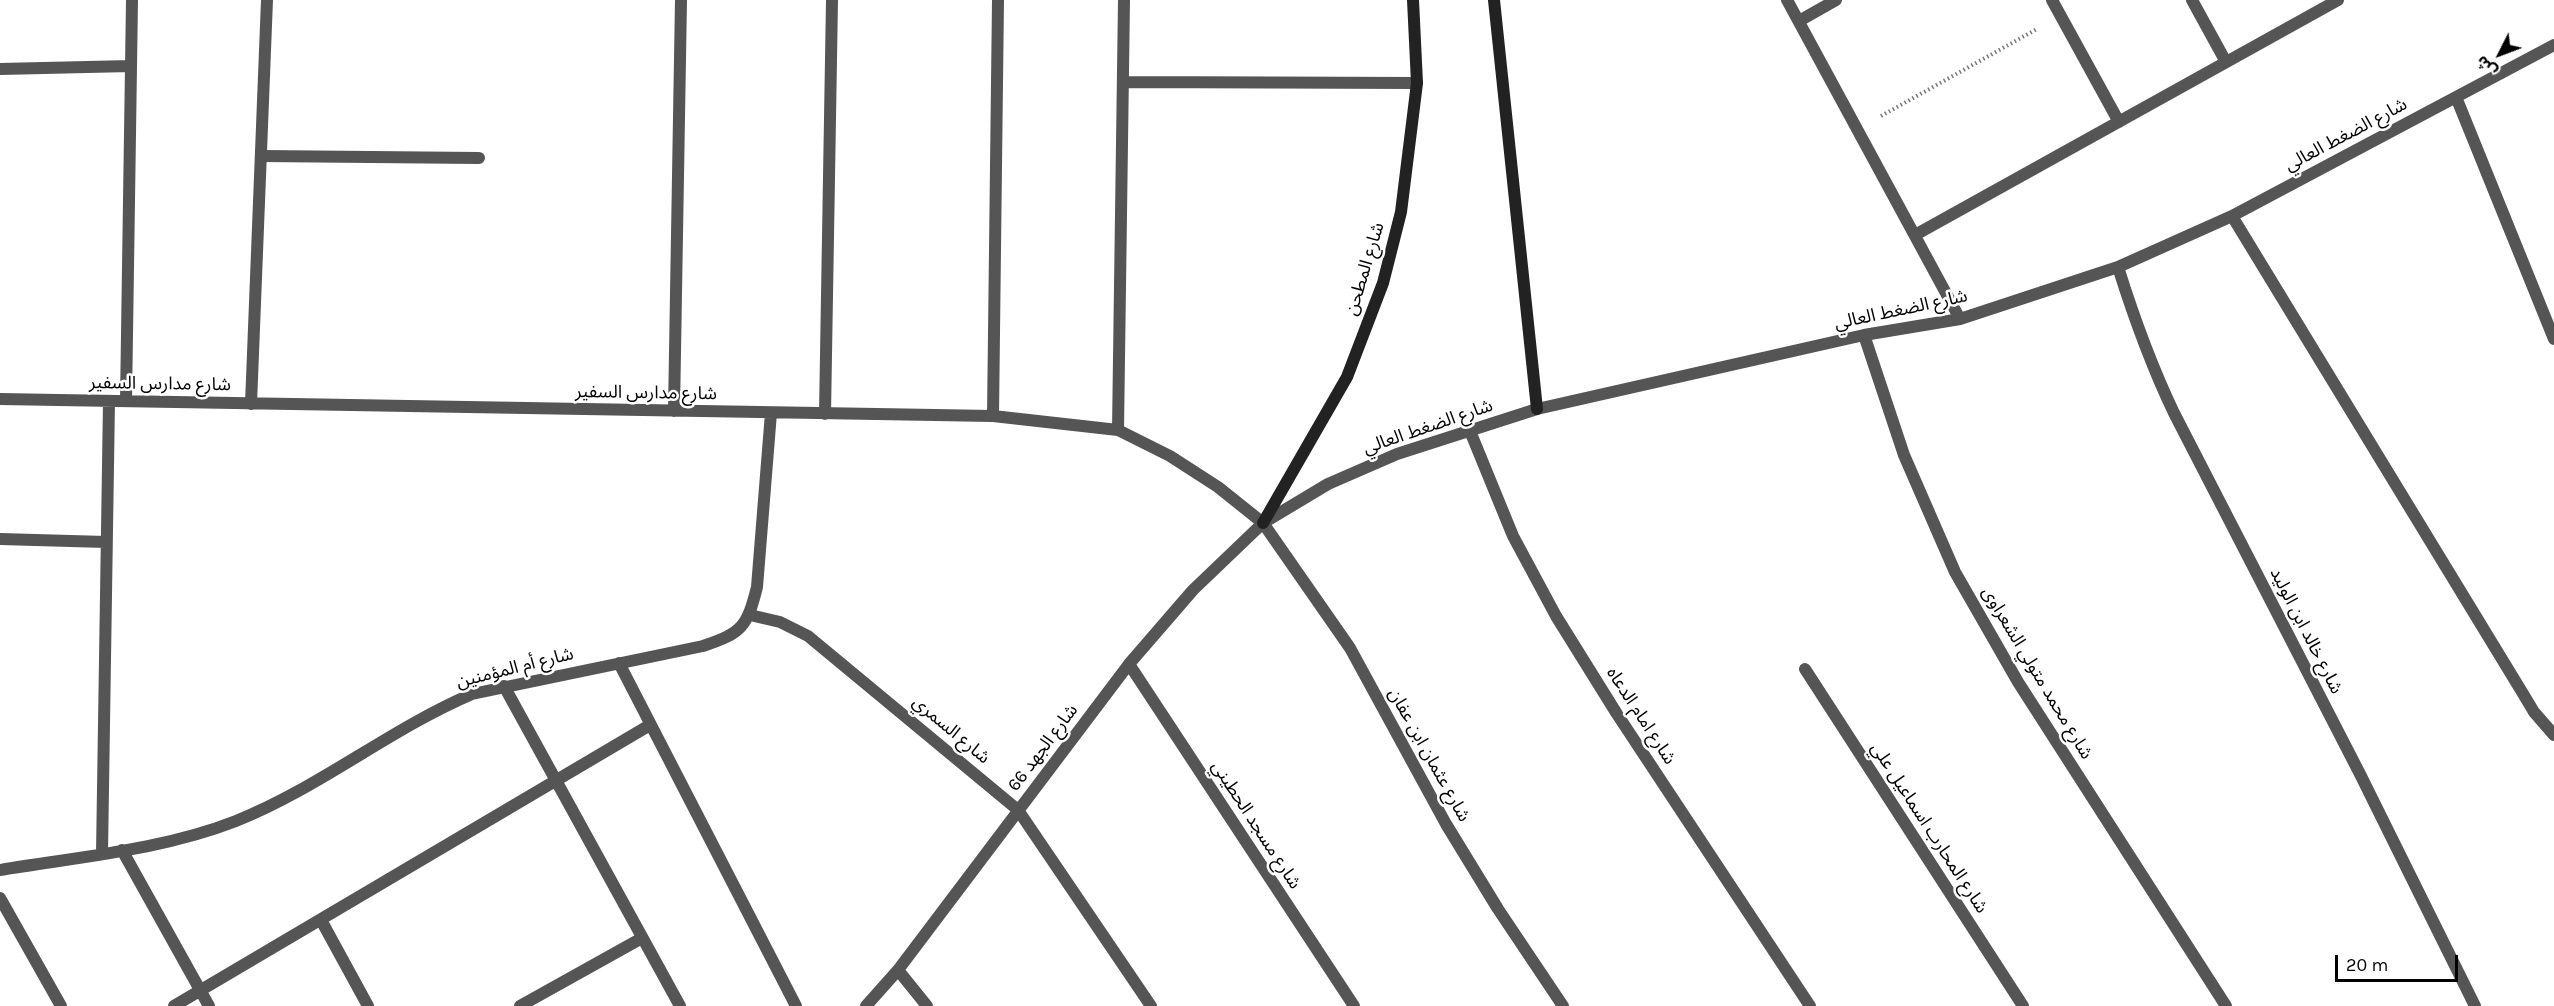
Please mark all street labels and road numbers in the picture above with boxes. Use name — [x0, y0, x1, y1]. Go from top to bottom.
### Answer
street label: شارع الضغط العالي — [2281, 94, 2411, 176]
street label: شارع المطحن — [1341, 220, 1389, 318]
street label: شارع الضغط العالي — [1832, 285, 1970, 335]
street label: شارع مدارس السفير — [89, 372, 231, 396]
street label: شارع مدارس السفير — [575, 381, 717, 405]
street label: شارع الضغط العالي — [1360, 395, 1496, 459]
street label: شارع خالد ابن الوليد — [2265, 564, 2347, 698]
street label: شارع محمد متولي الشعراوى — [1977, 583, 2097, 763]
street label: شارع أم المؤمنين — [454, 643, 576, 693]
street label: شارع امام الدعاه — [1602, 663, 1680, 769]
street label: شارع عثمان ابن عفان — [1383, 684, 1475, 826]
street label: شارع السمري — [908, 691, 994, 769]
street label: شارع الجهد 66 — [1003, 700, 1083, 796]
street label: شارع المحارب اسماعيل علي — [1866, 739, 1992, 917]
street label: شارع مسجد الحطيني — [1206, 757, 1306, 893]

